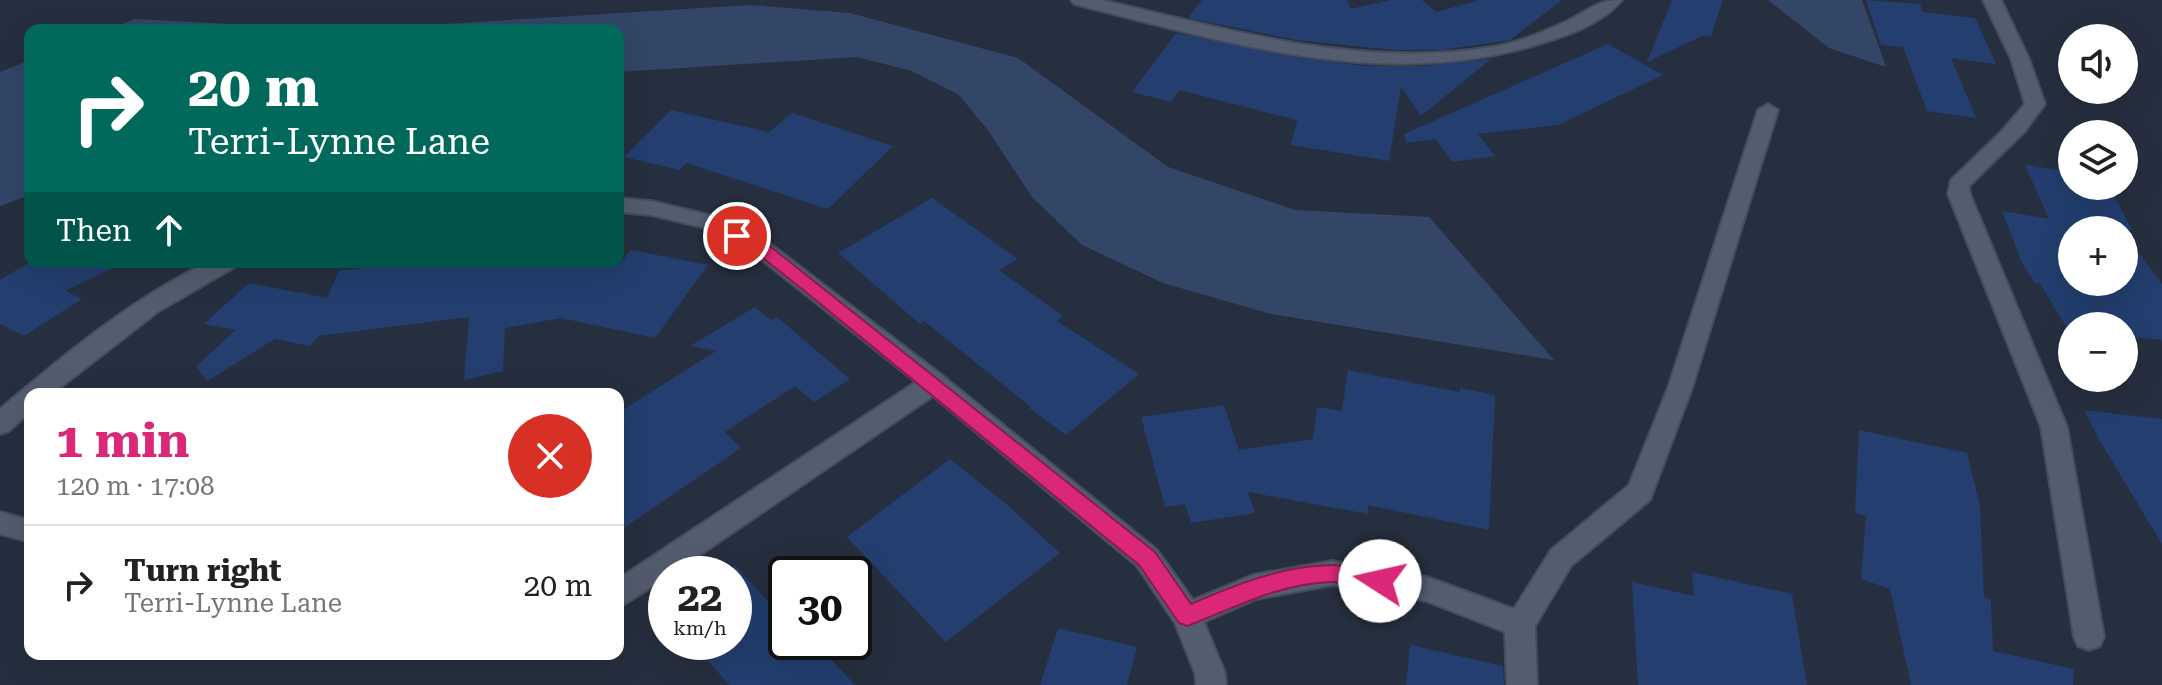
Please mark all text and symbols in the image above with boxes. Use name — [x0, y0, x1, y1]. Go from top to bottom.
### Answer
map controls — [2058, 24, 2138, 392]
button: sound — [2058, 24, 2138, 104]
text: 20 m — [188, 54, 319, 120]
icon: right — [56, 56, 160, 160]
button: layers — [2058, 120, 2138, 200]
text: Terri-Lynne Lane — [188, 121, 490, 163]
pin — [703, 202, 771, 270]
icon: ahead — [147, 208, 191, 252]
text: Then — [56, 213, 131, 248]
icon: arrive — [715, 214, 759, 258]
button: + — [2058, 216, 2138, 296]
button: − — [2058, 312, 2138, 392]
text: 1 min — [56, 413, 189, 469]
button: close — [508, 414, 592, 498]
text: 120 m · 17:08 — [56, 471, 215, 501]
position arrow — [1338, 539, 1422, 623]
text: Turn right — [124, 553, 281, 588]
speed limit sign: 30 — [768, 556, 872, 660]
icon: right — [56, 563, 100, 607]
text: 20 m — [523, 568, 592, 603]
text: 22 — [678, 574, 722, 621]
text: Terri-Lynne Lane — [124, 588, 342, 618]
text: km/h — [673, 616, 727, 640]

